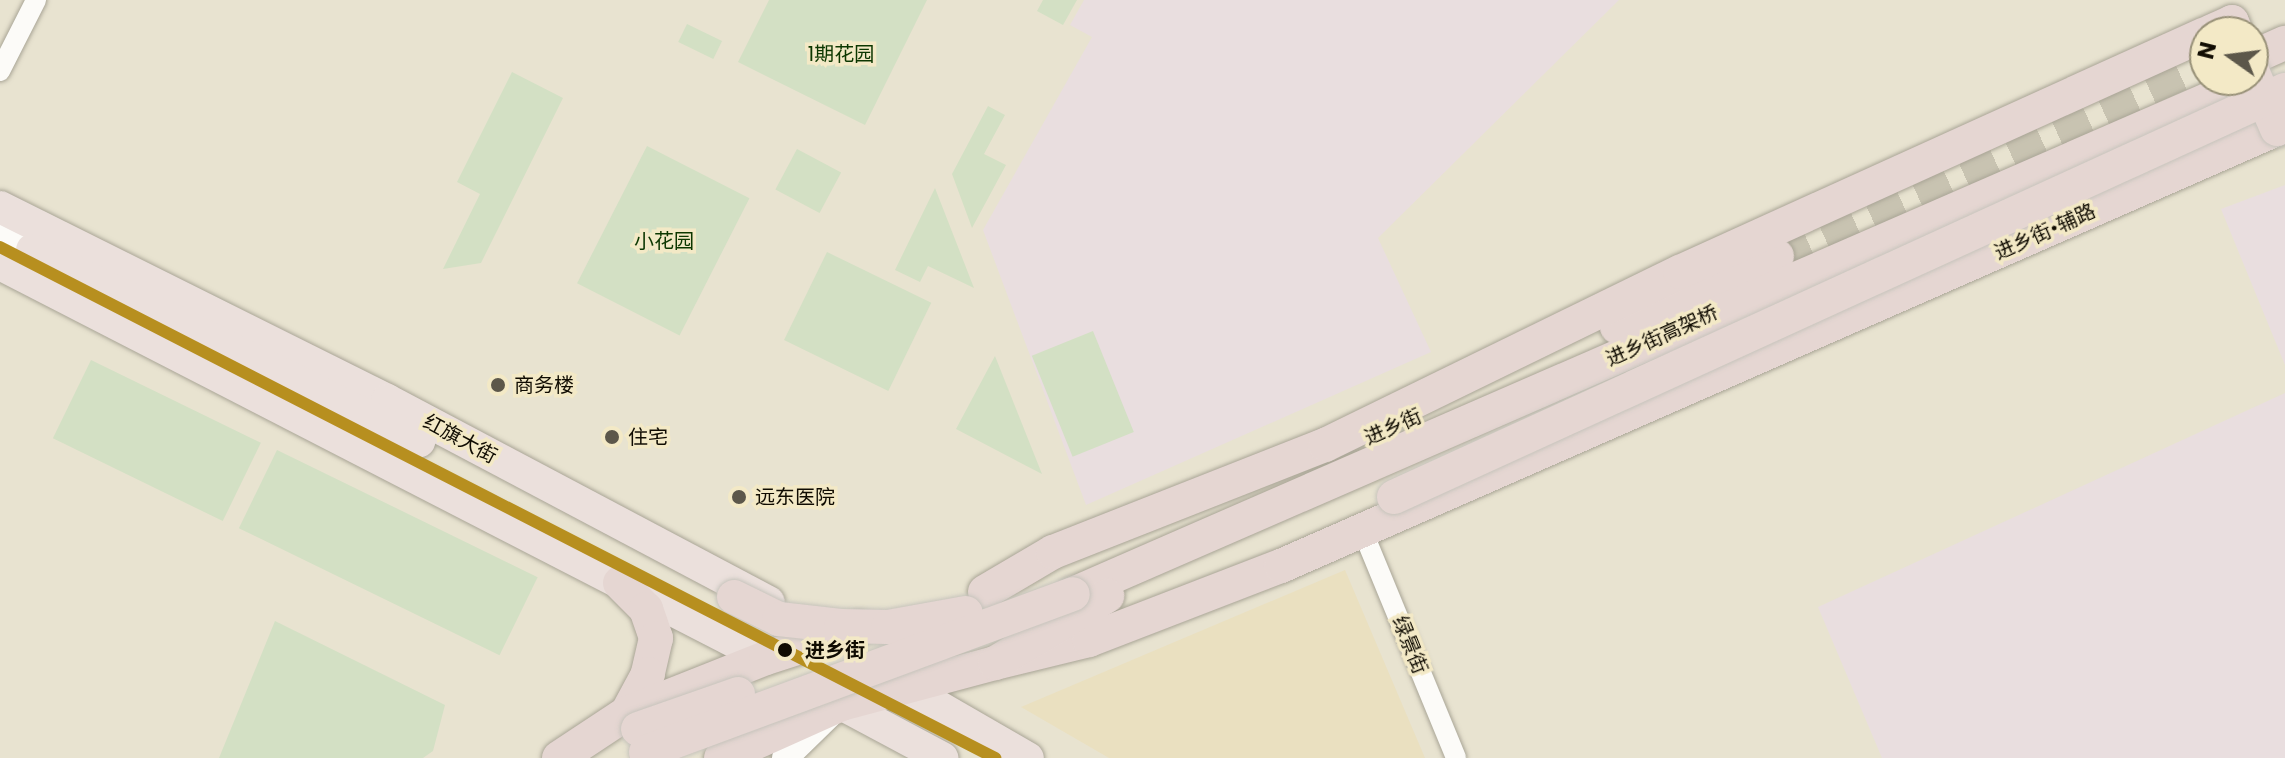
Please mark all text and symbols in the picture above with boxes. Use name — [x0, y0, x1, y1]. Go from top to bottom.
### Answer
north arrow — [2189, 16, 2269, 96]
text: N — [2190, 39, 2224, 62]
park label: 1期花园 — [808, 42, 874, 66]
street label: 进乡街•辅路 — [1991, 199, 2099, 265]
park label: 小花园 — [634, 229, 694, 253]
street label: 进乡街高架桥 — [1602, 301, 1722, 371]
place label: 商务楼 — [514, 373, 574, 397]
marker: 商务楼 — [489, 376, 507, 394]
street label: 进乡街 — [1361, 404, 1425, 450]
street label: 红旗大街 — [419, 410, 501, 468]
place label: 住宅 — [628, 425, 668, 449]
marker: 住宅 — [603, 428, 621, 446]
place label: 远东医院 — [755, 485, 835, 509]
marker: 远东医院 — [730, 488, 748, 506]
street label: 绿景街 — [1388, 613, 1432, 677]
marker: 进乡街 — [772, 637, 798, 663]
place label: 进乡街 — [805, 638, 865, 662]

